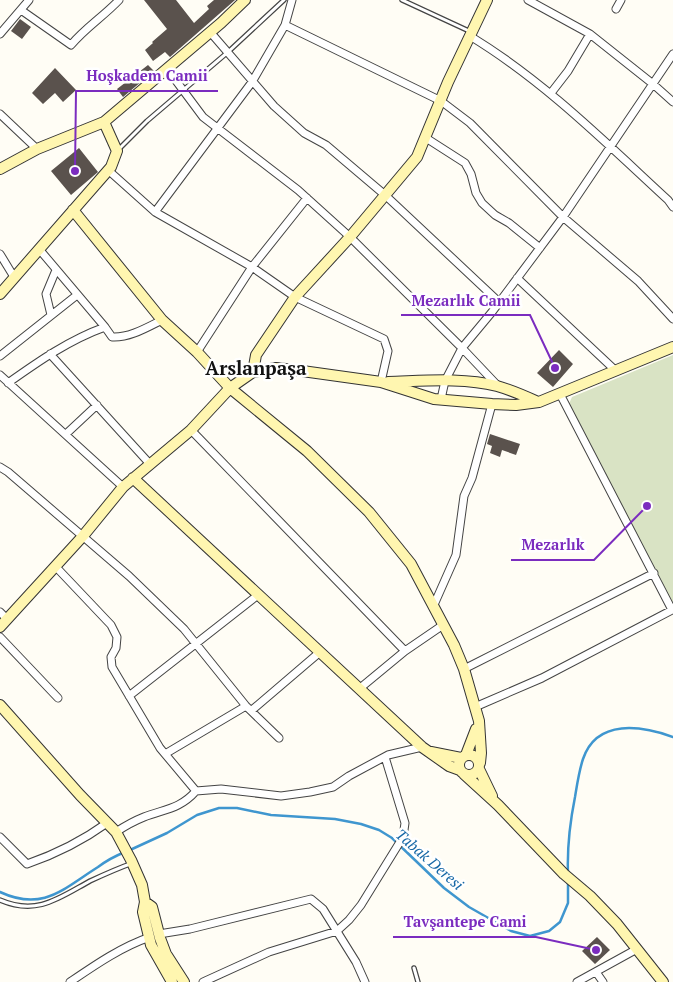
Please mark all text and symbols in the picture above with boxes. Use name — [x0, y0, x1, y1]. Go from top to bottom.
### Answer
callout: Hoşkadem Camii — [76, 61, 218, 91]
text: Hoşkadem Camii — [86, 65, 208, 85]
callout: Mezarlık Camii — [401, 285, 530, 315]
text: Mezarlık Camii — [411, 290, 521, 310]
district label: Arslanpaşa — [205, 355, 307, 380]
callout: Mezarlık — [511, 530, 594, 560]
text: Mezarlık — [521, 534, 585, 554]
water label: Tabak Deresi — [392, 824, 469, 895]
callout: Tavşantepe Cami — [393, 907, 536, 937]
text: Tavşantepe Cami — [403, 911, 527, 931]

